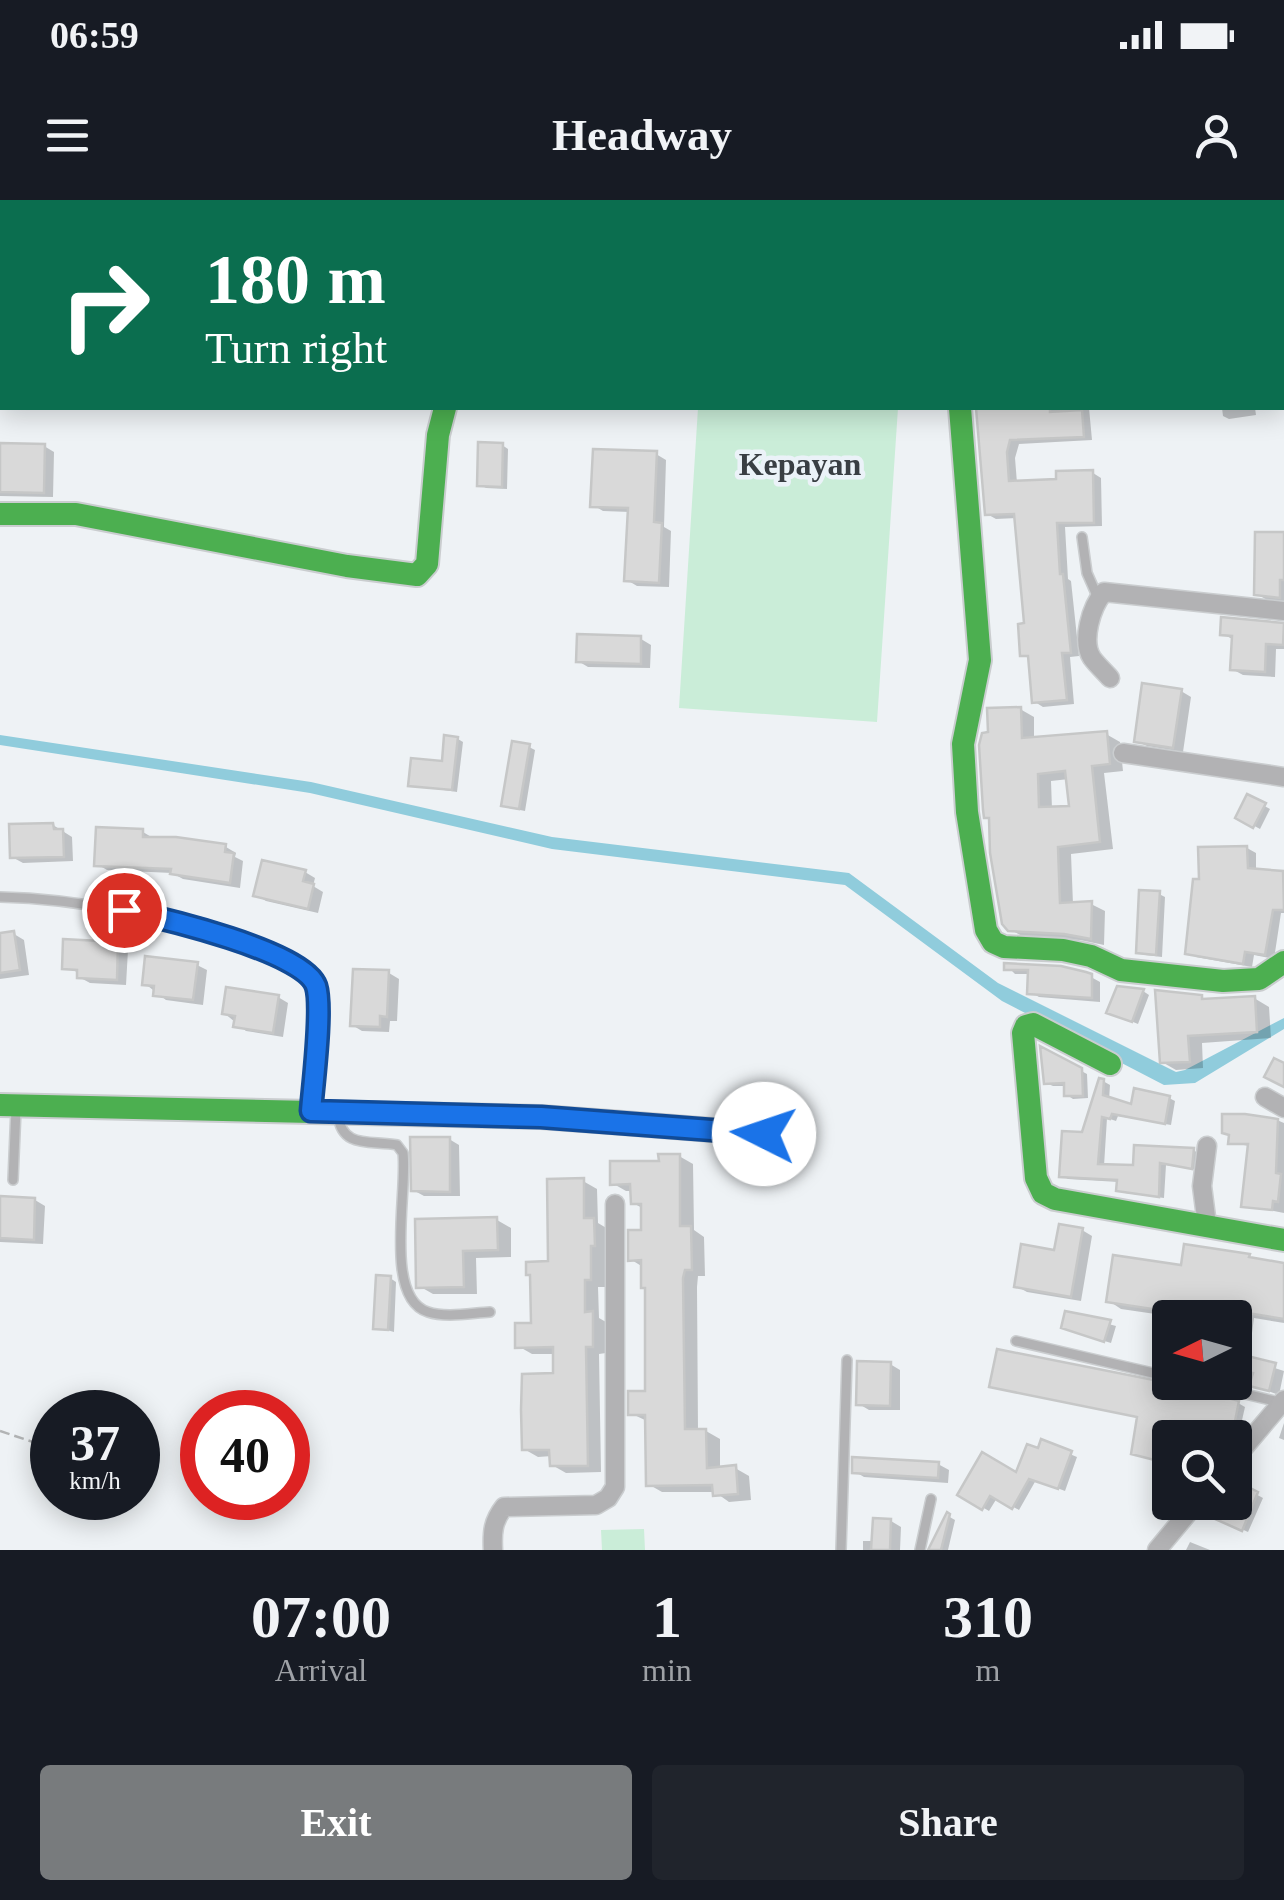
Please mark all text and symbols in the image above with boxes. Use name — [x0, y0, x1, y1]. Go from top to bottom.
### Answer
text: 06:59 — [50, 14, 139, 56]
icon: menu — [40, 108, 95, 163]
icon: person — [1189, 108, 1244, 163]
text: Headway — [552, 110, 732, 160]
icon: right — [40, 240, 170, 370]
text: 180 m — [205, 241, 386, 318]
text: Turn right — [205, 323, 387, 373]
district label: Kepayan — [739, 446, 862, 482]
pin — [82, 868, 167, 953]
icon: arrive — [97, 883, 152, 938]
position arrow — [712, 1082, 816, 1186]
north arrow — [1152, 1300, 1252, 1400]
map controls — [1152, 1300, 1252, 1520]
speed limit sign: 40 — [180, 1390, 310, 1520]
text: 37 — [70, 1415, 120, 1471]
button: search — [1152, 1420, 1252, 1520]
text: km/h — [69, 1467, 121, 1494]
text: 07:00 — [251, 1584, 391, 1650]
text: 1 — [652, 1584, 682, 1650]
text: 310 — [943, 1584, 1033, 1650]
text: Arrival — [275, 1652, 367, 1688]
text: min — [642, 1652, 692, 1688]
text: m — [975, 1652, 1000, 1688]
button: Exit — [40, 1765, 632, 1880]
button: Share — [652, 1765, 1244, 1880]

